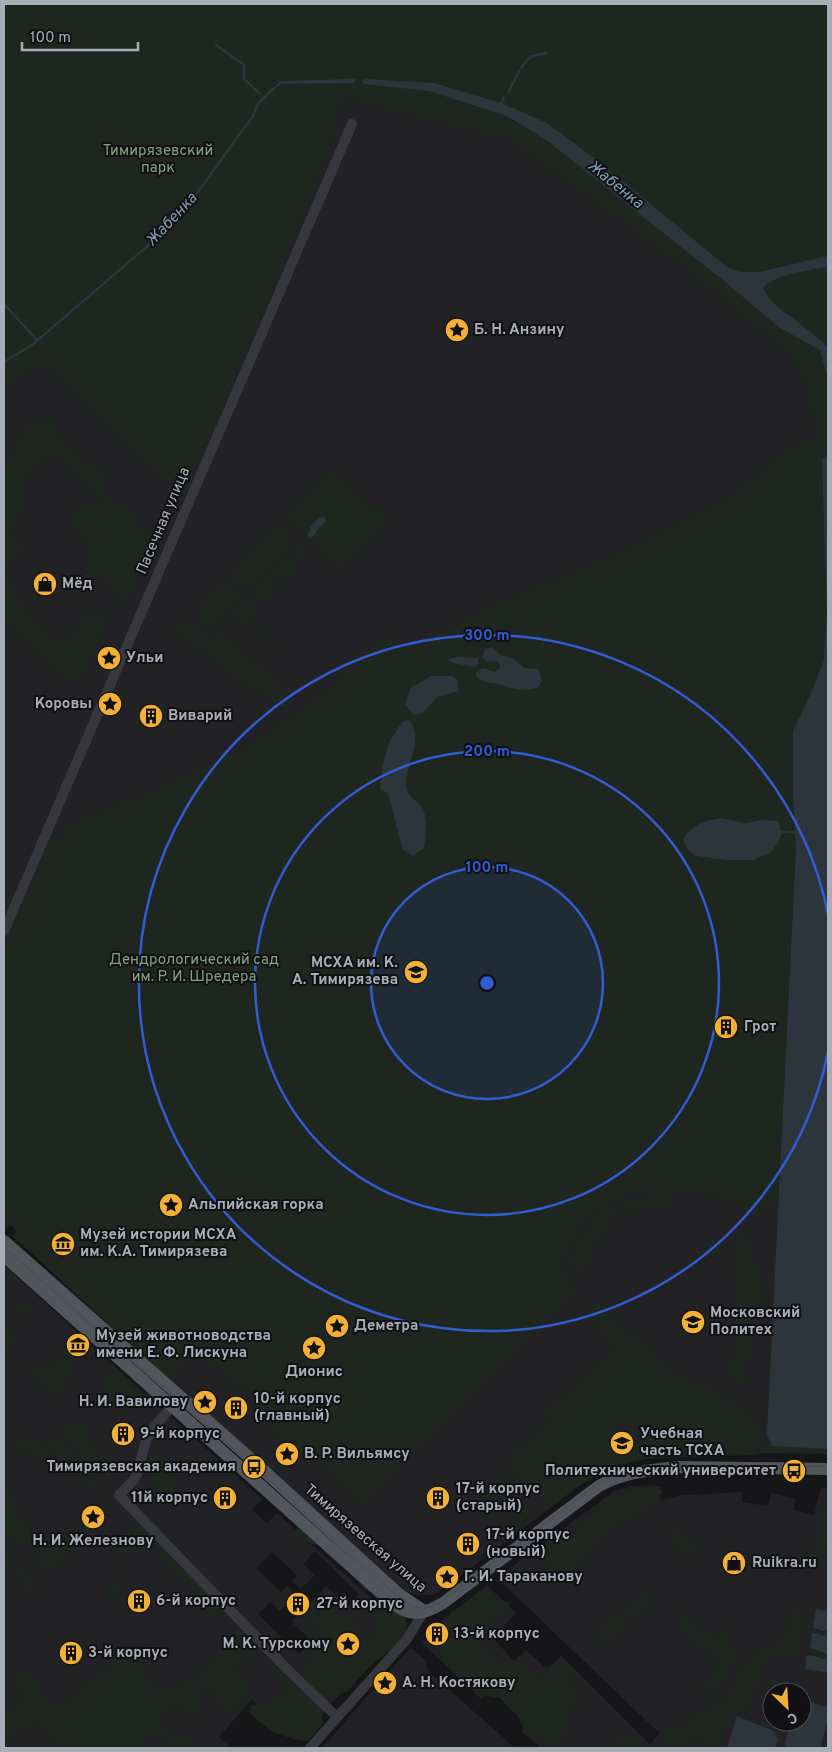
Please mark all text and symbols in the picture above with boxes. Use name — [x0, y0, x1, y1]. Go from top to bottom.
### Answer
scale bar — [22, 20, 139, 52]
text: 100 m — [30, 29, 71, 48]
park label: Тимирязевский парк — [103, 142, 213, 178]
water label: Жабенка — [583, 156, 648, 214]
water label: Жабенка — [142, 188, 203, 251]
place icon: Б. Н. Анзину — [444, 317, 470, 343]
place label: Б. Н. Анзину — [474, 321, 565, 340]
street label: Пасечная улица — [133, 465, 195, 577]
shop icon: Мёд — [32, 571, 58, 597]
place label: Мёд — [62, 575, 93, 594]
text: 300 m — [464, 627, 510, 646]
place icon: Ульи — [96, 645, 122, 671]
place label: Ульи — [126, 649, 163, 668]
place icon: Коровы — [97, 691, 123, 717]
place label: Коровы — [35, 695, 92, 714]
building icon: Виварий — [138, 703, 164, 729]
place label: Виварий — [168, 707, 232, 726]
text: 200 m — [464, 743, 510, 762]
text: 100 m — [466, 859, 508, 878]
park label: Дендрологический сад им. Р. И. Шредера — [109, 951, 279, 987]
place label: МСХА им. К. А. Тимирязева — [292, 954, 398, 990]
school or university icon: МСХА им. К. А. Тимирязева — [403, 959, 429, 985]
centre of rings — [478, 974, 496, 992]
building icon: Грот — [713, 1014, 739, 1040]
place label: Грот — [744, 1018, 776, 1037]
place icon: Альпийская горка — [158, 1192, 184, 1218]
place label: Альпийская горка — [188, 1196, 324, 1215]
place label: Музей истории МСХА им. К.А. Тимирязева — [80, 1226, 237, 1262]
museum icon: Музей истории МСХА им. К.А. Тимирязева — [50, 1231, 76, 1257]
place label: Московский Политех — [710, 1304, 800, 1340]
school or university icon: Московский Политех — [680, 1309, 706, 1335]
place icon: Деметра — [324, 1313, 350, 1339]
place label: Деметра — [354, 1317, 418, 1336]
place label: Музей животноводства имени Е. Ф. Лискуна — [96, 1327, 271, 1363]
museum icon: Музей животноводства имени Е. Ф. Лискуна — [65, 1332, 91, 1358]
place icon: Дионис — [301, 1335, 327, 1361]
place label: Дионис — [285, 1363, 343, 1382]
place icon: Н. И. Вавилову — [192, 1389, 218, 1415]
place label: 10-й корпус (главный) — [254, 1390, 341, 1426]
place label: Н. И. Вавилову — [79, 1393, 188, 1412]
building icon: 10-й корпус (главный) — [223, 1395, 249, 1421]
building icon: 9-й корпус — [110, 1421, 136, 1447]
place label: 9-й корпус — [140, 1425, 220, 1444]
place label: Учебная часть ТСХА — [640, 1425, 725, 1461]
school or university icon: Учебная часть ТСХА — [609, 1430, 635, 1456]
place icon: В. Р. Вильямсу — [274, 1441, 300, 1467]
place label: В. Р. Вильямсу — [304, 1445, 410, 1464]
bus stop icon: Тимирязевская академия — [241, 1454, 267, 1480]
place label: Тимирязевская академия — [46, 1458, 236, 1477]
bus stop icon: Политехнический университет — [781, 1458, 807, 1484]
place label: Политехнический университет — [545, 1462, 776, 1481]
place label: 17-й корпус (старый) — [456, 1480, 540, 1516]
street label: Тимирязевская улица — [300, 1481, 430, 1597]
building icon: 11й корпус — [212, 1485, 238, 1511]
building icon: 17-й корпус (старый) — [425, 1485, 451, 1511]
place label: 11й корпус — [131, 1489, 208, 1508]
place icon: Н. И. Железнову — [80, 1504, 106, 1530]
place label: 17-й корпус (новый) — [486, 1526, 570, 1562]
building icon: 17-й корпус (новый) — [455, 1531, 481, 1557]
place label: Н. И. Железнову — [32, 1532, 154, 1551]
shop icon: Ruikra.ru — [721, 1550, 747, 1576]
place label: Ruikra.ru — [752, 1554, 817, 1573]
place icon: Г. И. Тараканову — [434, 1564, 460, 1590]
place label: Г. И. Тараканову — [464, 1568, 583, 1587]
building icon: 6-й корпус — [126, 1588, 152, 1614]
building icon: 27-й корпус — [285, 1591, 311, 1617]
place label: 6-й корпус — [156, 1592, 236, 1611]
place label: 27-й корпус — [316, 1595, 403, 1614]
building icon: 13-й корпус — [424, 1621, 450, 1647]
place label: 13-й корпус — [454, 1625, 540, 1644]
place icon: М. К. Турскому — [335, 1631, 361, 1657]
place label: М. К. Турскому — [222, 1635, 330, 1654]
building icon: 3-й корпус — [58, 1640, 84, 1666]
place label: 3-й корпус — [88, 1644, 168, 1663]
place icon: А. Н. Костякову — [372, 1670, 398, 1696]
place label: А. Н. Костякову — [402, 1674, 516, 1693]
north arrow — [762, 1682, 812, 1732]
text: С — [784, 1708, 800, 1727]

